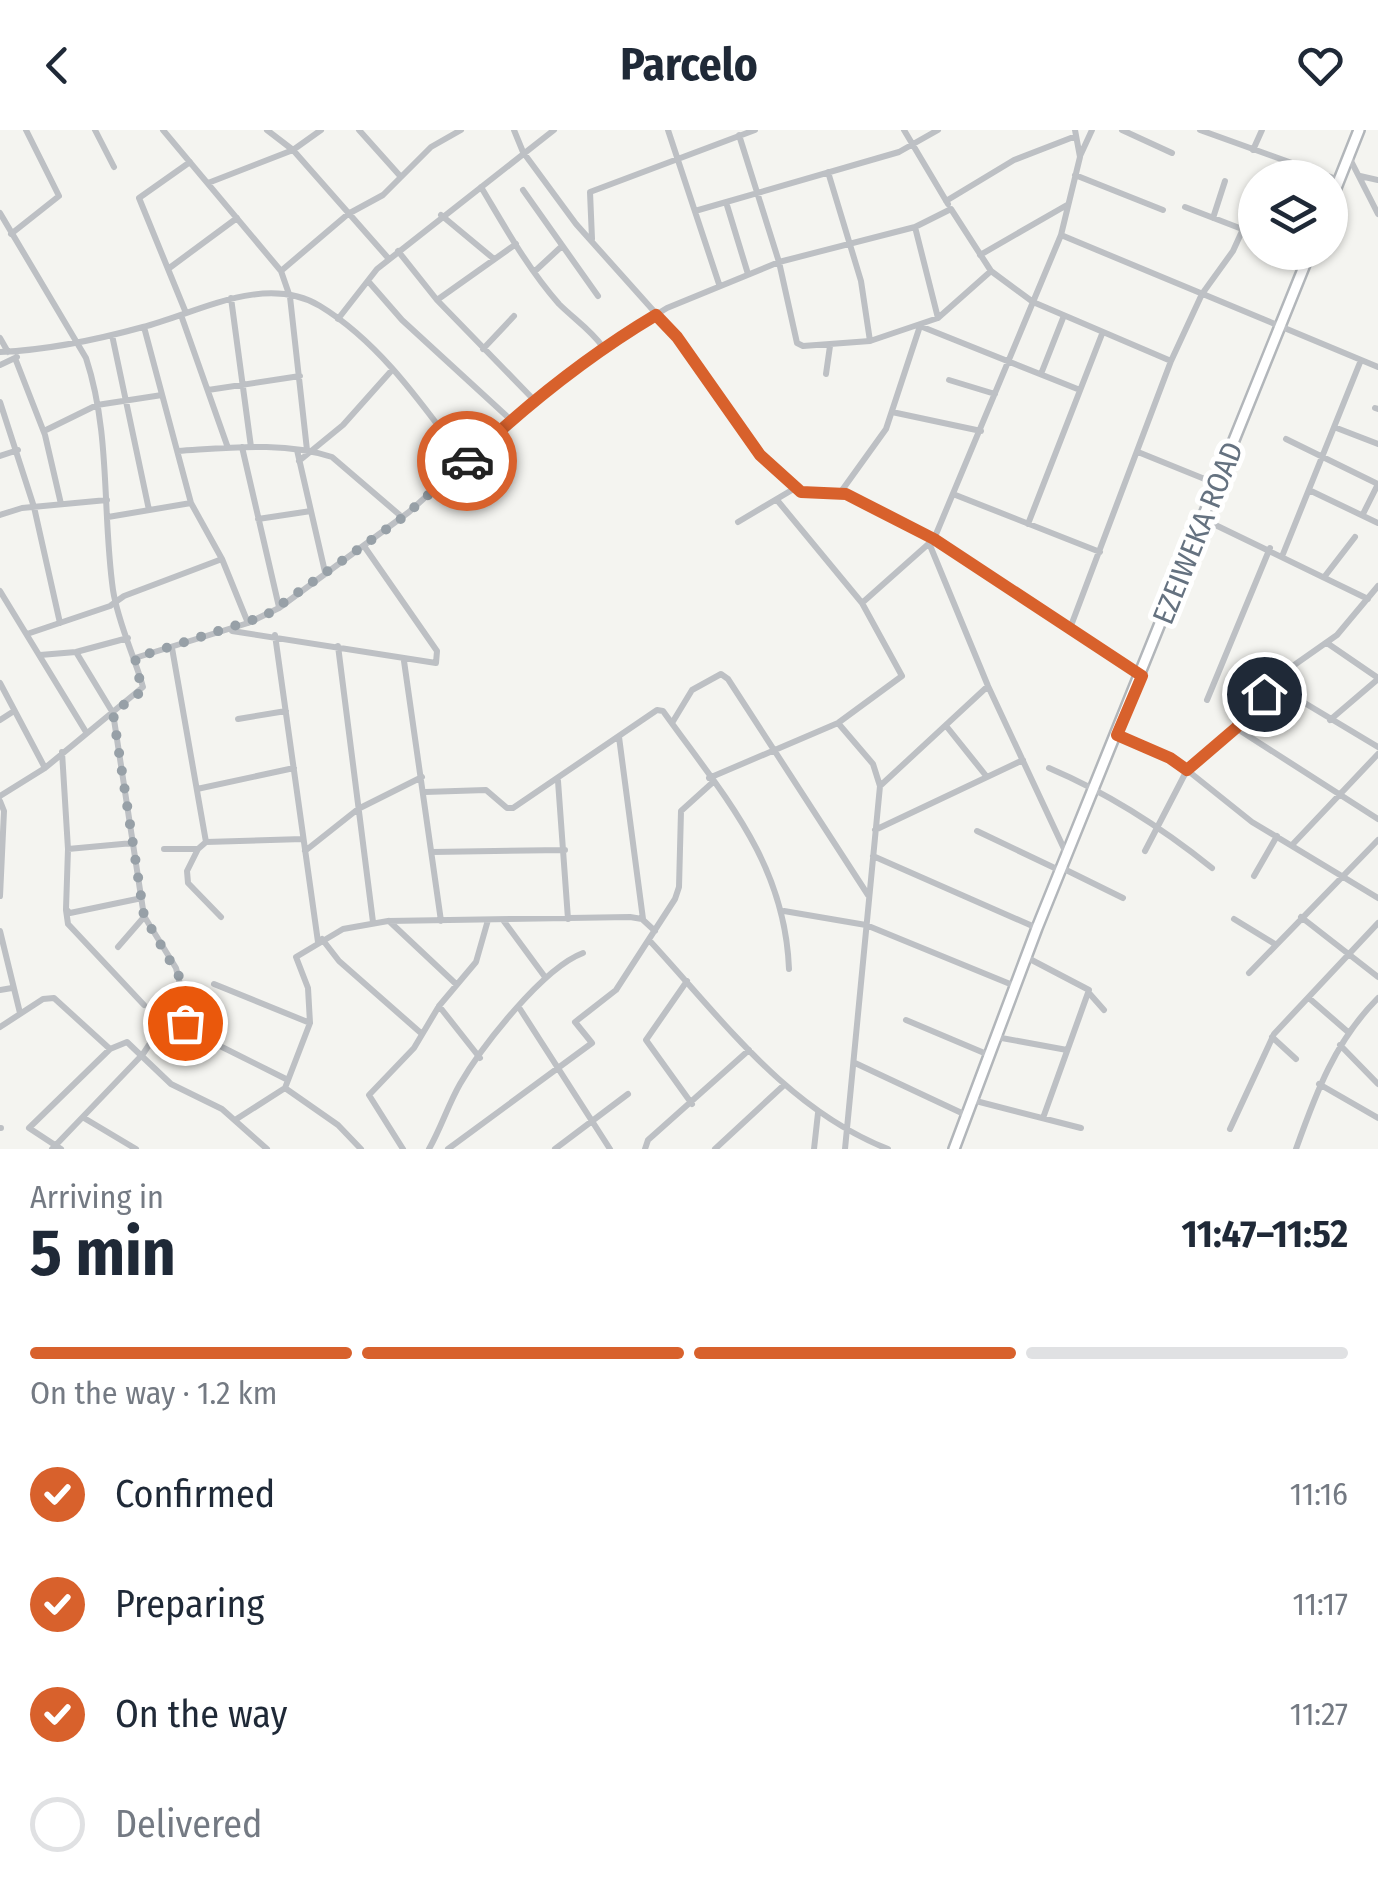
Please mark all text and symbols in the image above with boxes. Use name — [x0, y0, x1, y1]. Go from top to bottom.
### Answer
icon: back — [30, 38, 85, 93]
text: Parcelo — [620, 38, 758, 92]
icon: heart — [1293, 38, 1348, 93]
map controls — [1238, 160, 1348, 270]
button: layers — [1238, 160, 1348, 270]
courier — [417, 411, 517, 511]
icon: car — [440, 434, 495, 489]
street label: EZEIWEKA ROAD — [1145, 437, 1251, 629]
pin — [1222, 652, 1307, 737]
icon: home — [1237, 667, 1292, 722]
pin — [143, 981, 228, 1066]
icon: bag — [158, 996, 213, 1051]
text: Arriving in — [30, 1178, 164, 1216]
text: 11:47–11:52 — [1181, 1211, 1348, 1257]
text: 5 min — [30, 1214, 176, 1292]
text: On the way · 1.2 km — [30, 1374, 277, 1412]
icon: check — [30, 1467, 85, 1522]
text: Confirmed — [115, 1471, 275, 1517]
text: 11:16 — [1290, 1475, 1348, 1513]
icon: check — [30, 1577, 85, 1632]
text: Preparing — [115, 1581, 264, 1627]
text: 11:17 — [1293, 1585, 1348, 1623]
icon: check — [30, 1687, 85, 1742]
text: On the way — [115, 1691, 287, 1737]
text: 11:27 — [1290, 1695, 1348, 1733]
text: Delivered — [115, 1801, 262, 1847]

